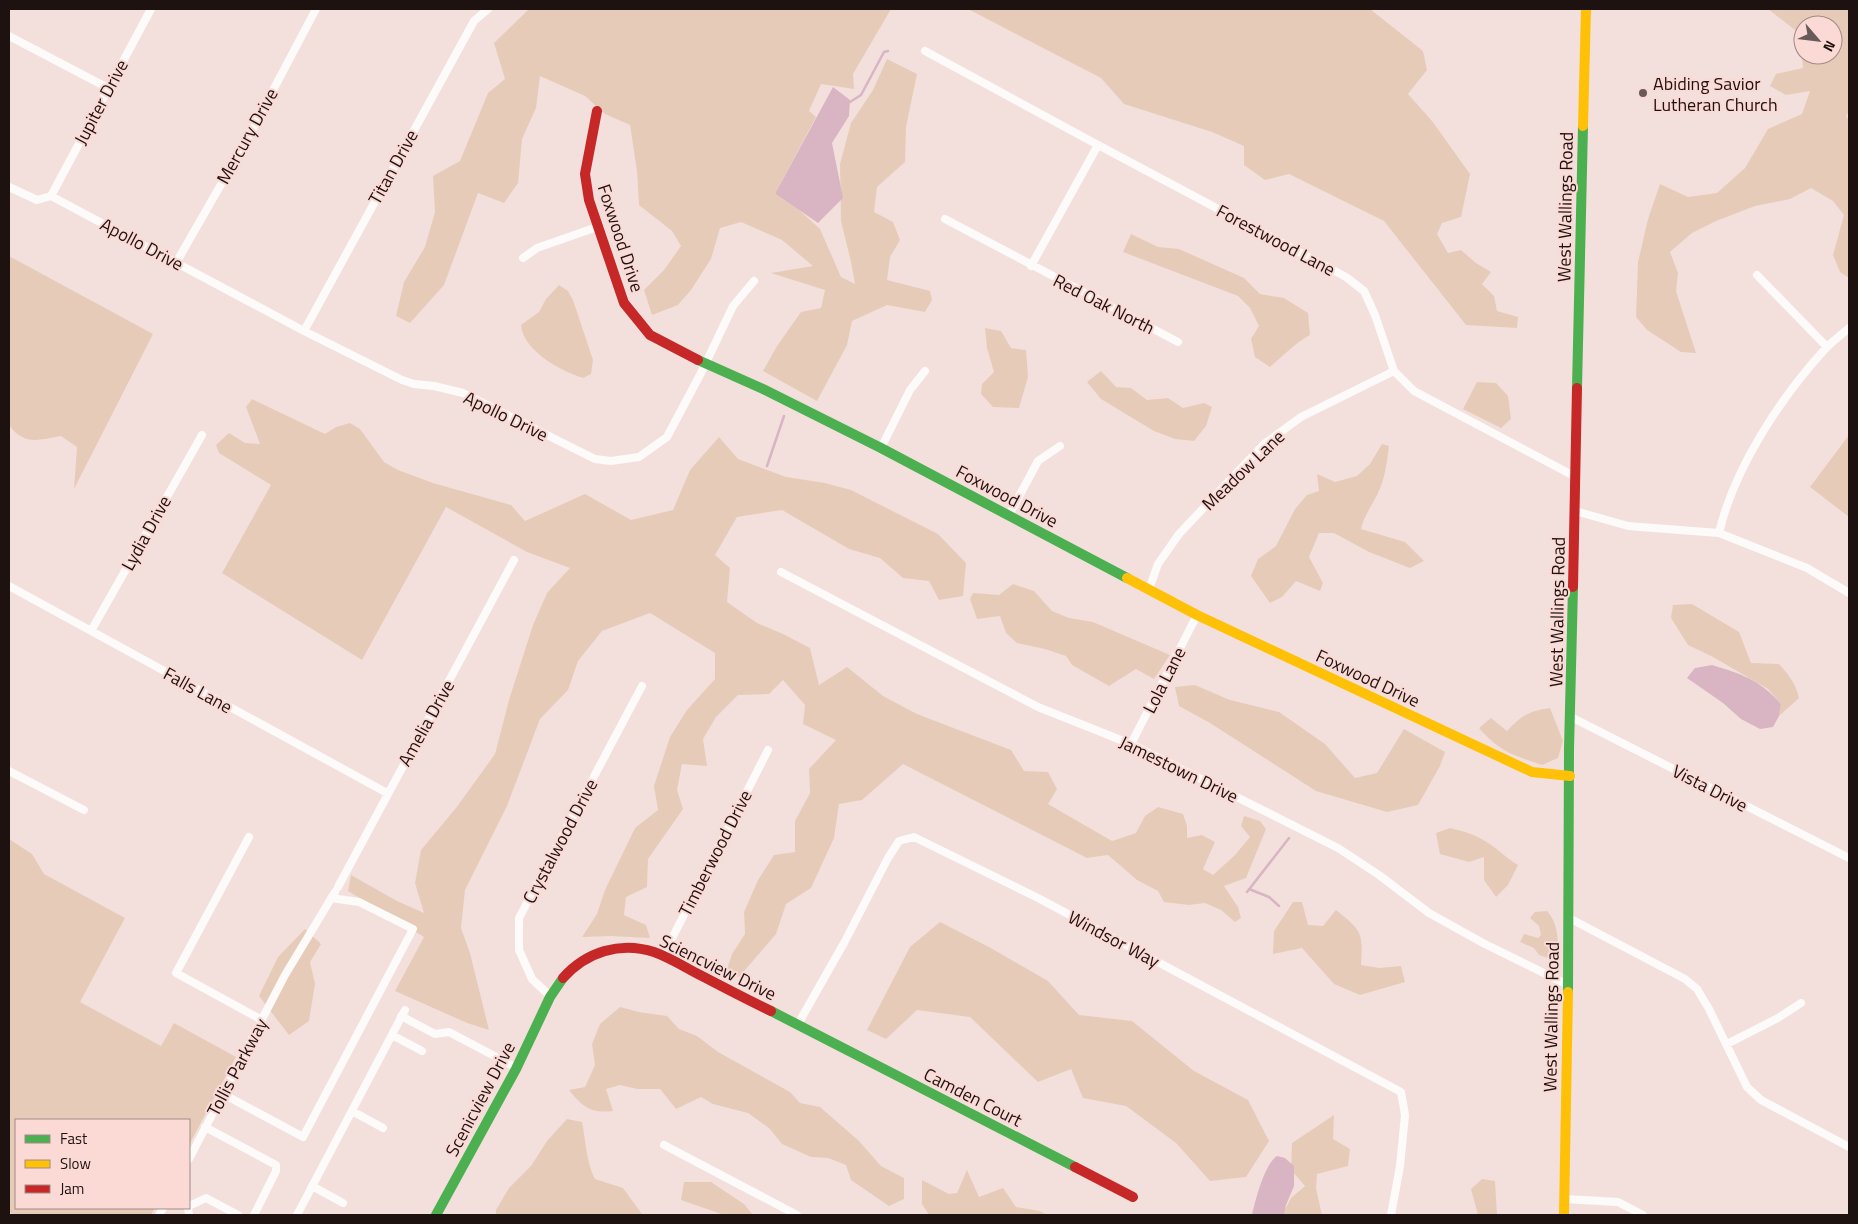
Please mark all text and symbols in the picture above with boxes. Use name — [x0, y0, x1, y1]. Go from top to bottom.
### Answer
north arrow — [1793, 15, 1843, 65]
text: N — [1818, 37, 1841, 56]
street label: Jupiter Drive — [67, 55, 135, 149]
place label: Abiding Savior Lutheran Church — [1653, 70, 1778, 118]
street label: Mercury Drive — [210, 83, 284, 189]
marker: Abiding Savior Lutheran Church — [1637, 87, 1649, 99]
street label: Titan Drive — [361, 125, 425, 209]
street label: West Wallings Road — [1550, 132, 1580, 282]
street label: Foxwood Drive — [591, 181, 651, 295]
street label: Forestwood Lane — [1212, 197, 1340, 283]
street label: Apollo Drive — [96, 211, 188, 277]
street label: Red Oak North — [1049, 267, 1159, 341]
street label: Apollo Drive — [459, 384, 553, 448]
street label: Meadow Lane — [1195, 423, 1291, 517]
street label: Foxwood Drive — [951, 458, 1063, 534]
street label: Lydia Drive — [114, 491, 178, 575]
street label: West Wallings Road — [1542, 537, 1572, 687]
street label: Lola Lane — [1136, 642, 1192, 718]
street label: Foxwood Drive — [1312, 642, 1424, 714]
street label: Falls Lane — [159, 660, 237, 720]
street label: Amelia Drive — [391, 675, 461, 771]
street label: Jamestown Drive — [1115, 729, 1243, 809]
street label: Vista Drive — [1668, 757, 1752, 819]
street label: Crystalwood Drive — [516, 774, 604, 908]
street label: Timberwood Drive — [671, 785, 759, 921]
street label: Windsor Way — [1063, 904, 1165, 975]
street label: Sciencview Drive — [655, 927, 781, 1007]
street label: West Wallings Road — [1536, 942, 1566, 1092]
street label: Tollis Parkway — [200, 1013, 274, 1121]
street label: Scenicview Drive — [438, 1037, 522, 1161]
street label: Camden Court — [919, 1061, 1028, 1134]
legend — [15, 1119, 190, 1209]
text: Fast — [60, 1127, 88, 1150]
text: Slow — [60, 1152, 91, 1175]
text: Jam — [60, 1177, 84, 1200]

